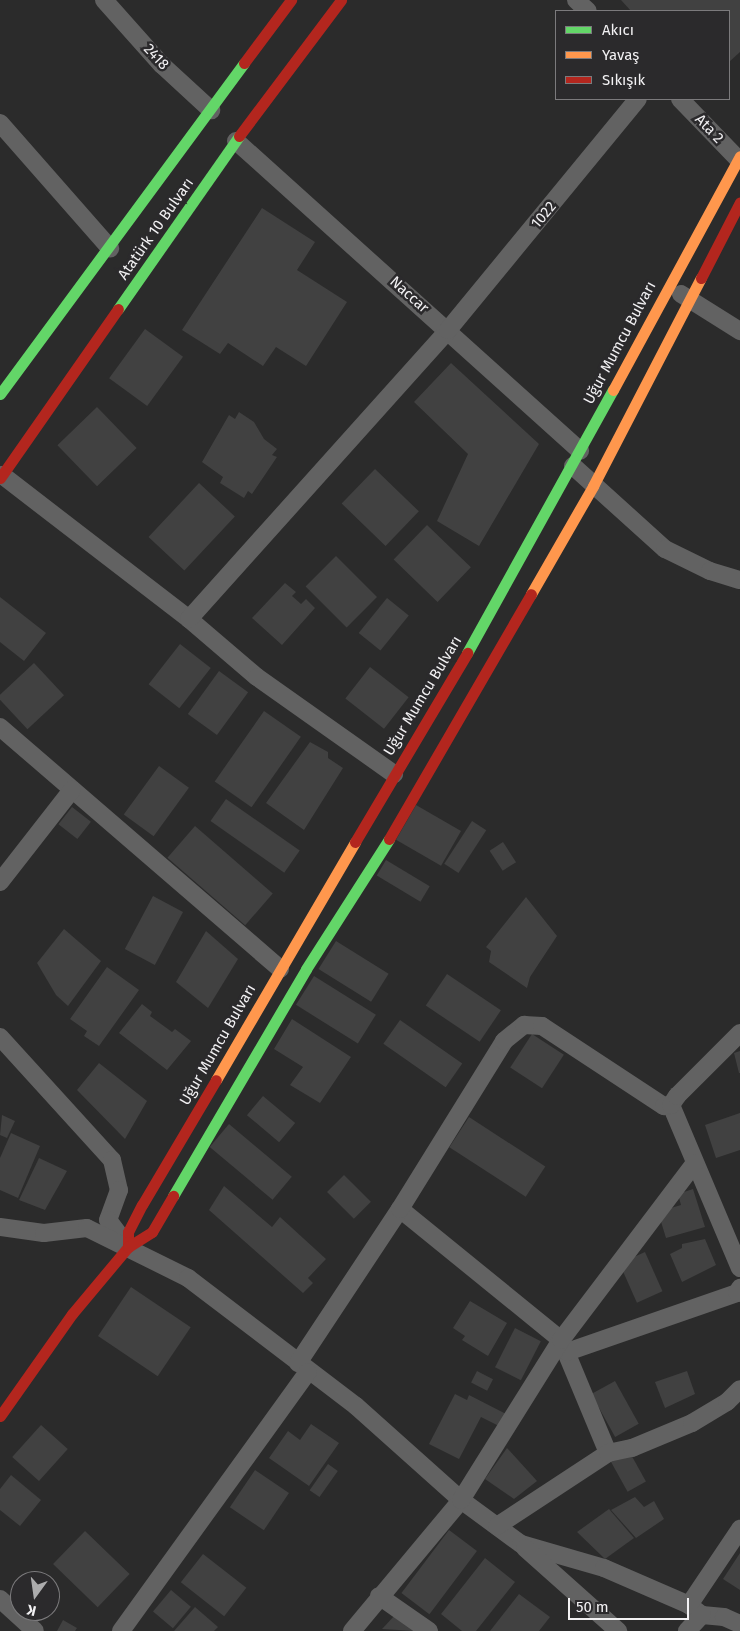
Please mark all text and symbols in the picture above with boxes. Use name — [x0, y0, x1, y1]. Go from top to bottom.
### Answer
legend — [555, 10, 730, 100]
text: Akıcı — [602, 21, 634, 39]
street label: 2418 — [140, 40, 172, 74]
text: Yavaş — [602, 46, 639, 64]
text: Sıkışık — [602, 71, 645, 89]
street label: Ata 2 — [691, 111, 727, 147]
street label: Atatürk 10 Bulvarı — [114, 175, 198, 283]
street label: 1022 — [528, 198, 560, 232]
street label: Naccar — [386, 273, 432, 317]
street label: Uğur Mumcu Bulvarı — [580, 279, 660, 407]
street label: Uğur Mumcu Bulvarı — [380, 633, 466, 759]
street label: Uğur Mumcu Bulvarı — [176, 981, 260, 1109]
north arrow — [10, 1571, 60, 1621]
scale bar — [570, 1588, 691, 1620]
text: 50 m — [576, 1598, 609, 1616]
text: K — [25, 1601, 38, 1619]

